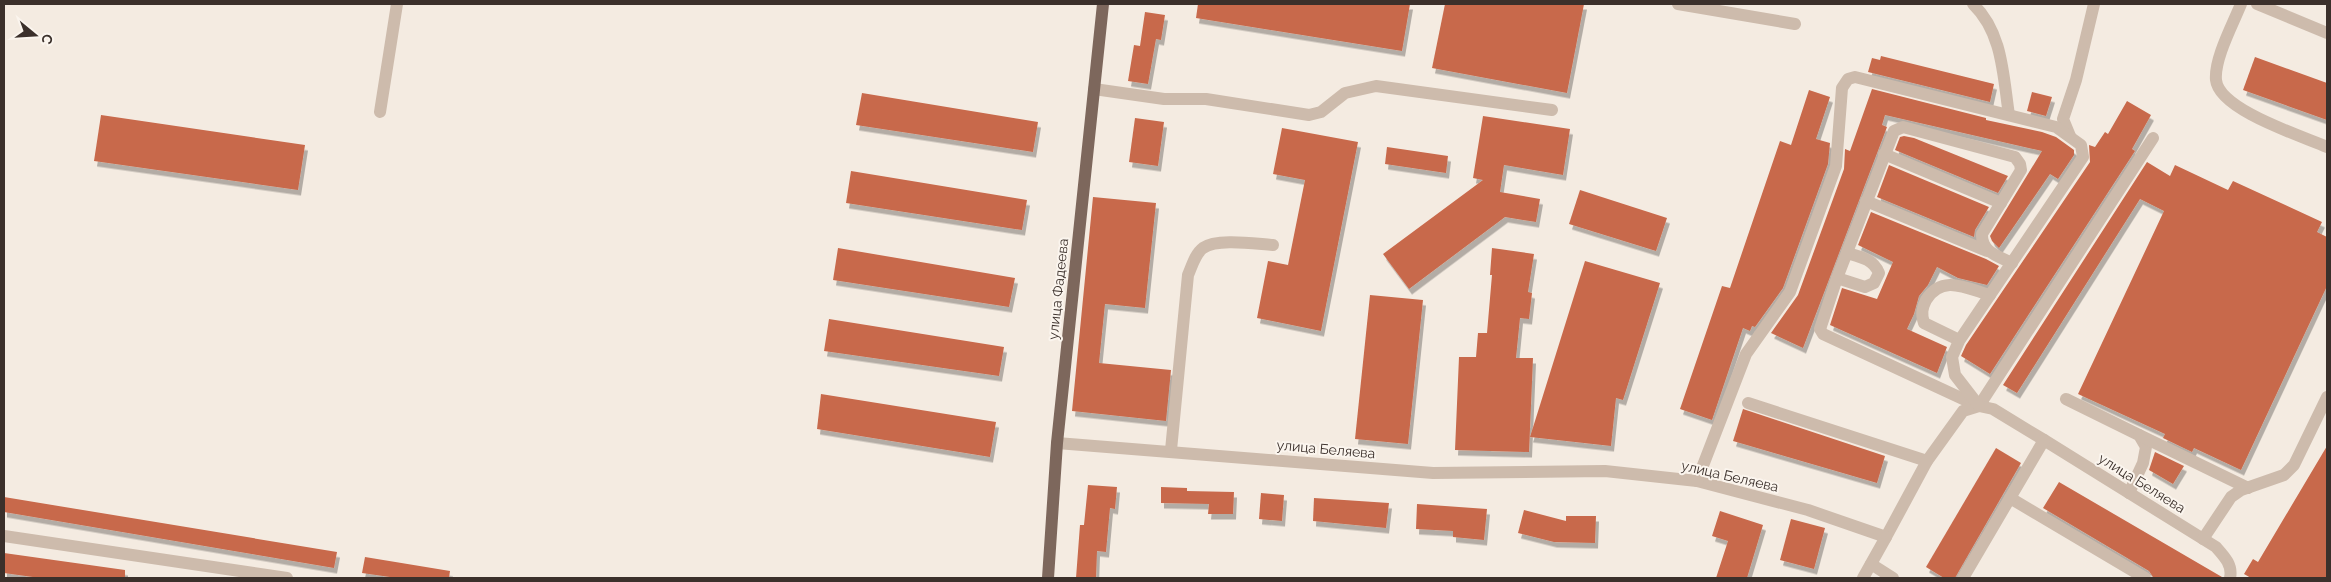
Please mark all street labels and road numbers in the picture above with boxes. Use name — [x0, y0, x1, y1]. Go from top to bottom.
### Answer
street label: улица Фадеева — [1045, 238, 1071, 340]
street label: улица Беляева — [1276, 437, 1376, 461]
street label: улица Беляева — [2096, 450, 2188, 516]
street label: улица Беляева — [1680, 457, 1780, 495]

